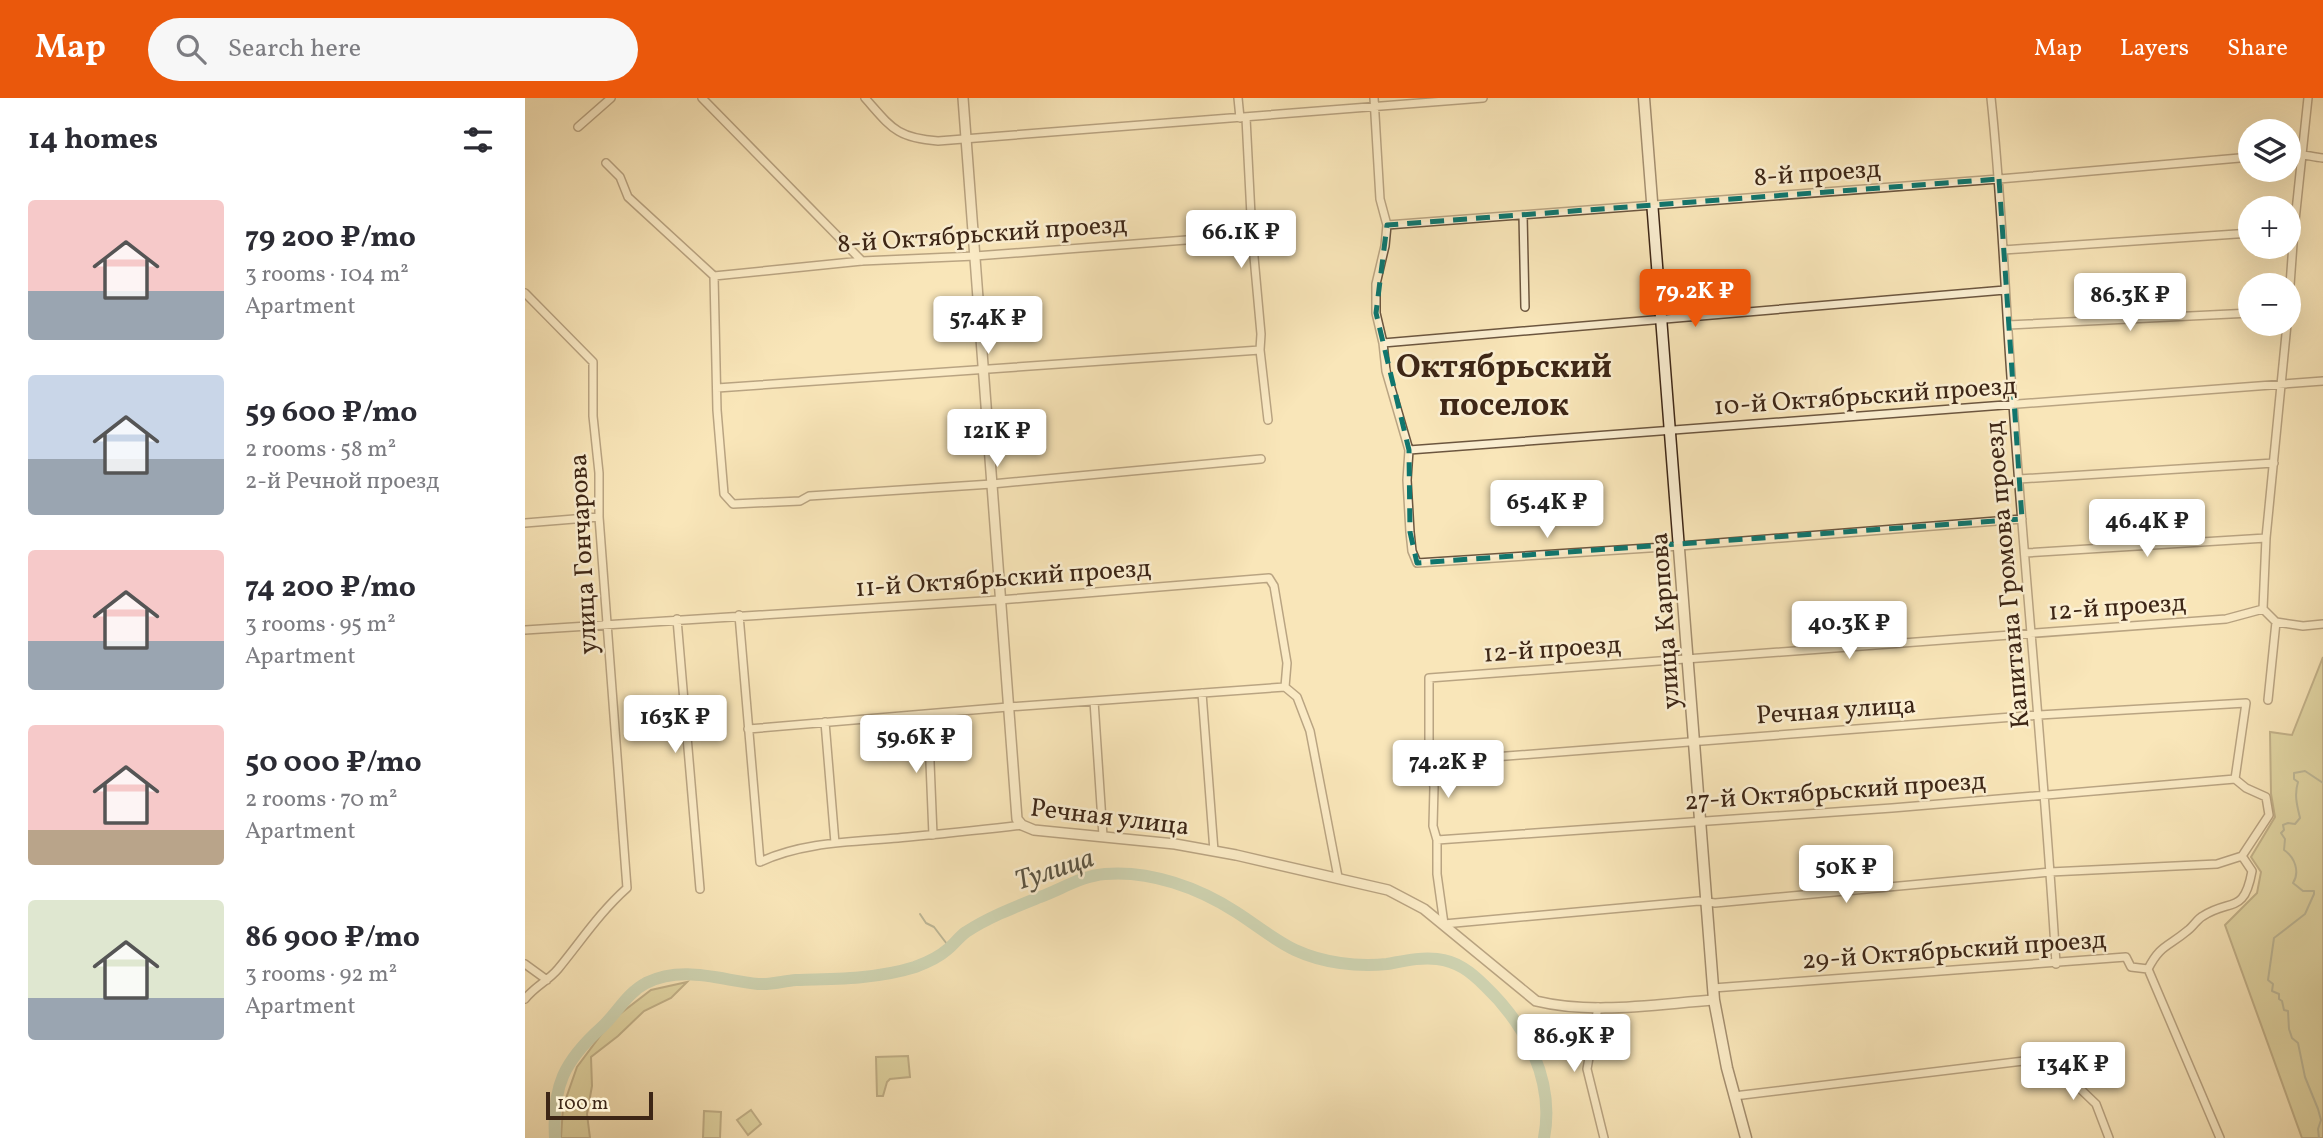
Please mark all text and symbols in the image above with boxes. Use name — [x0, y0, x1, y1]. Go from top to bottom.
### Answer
search box — [148, 18, 638, 81]
text: Map — [35, 26, 106, 72]
icon: search — [172, 30, 210, 68]
text: Search here — [228, 31, 361, 67]
text: Map — [2034, 32, 2082, 66]
text: Layers — [2120, 32, 2189, 66]
text: Share — [2227, 32, 2288, 66]
text: 14 homes — [28, 119, 158, 161]
map controls — [2238, 119, 2301, 336]
button: layers — [2238, 119, 2301, 182]
icon: filters — [459, 121, 497, 159]
street label: 8-й проезд — [1752, 152, 1882, 196]
button: + — [2238, 196, 2301, 259]
street label: 8-й Октябрьский проезд — [836, 207, 1128, 263]
pin: 66.1K ₽ — [1176, 211, 1306, 270]
text: 79 200 ₽/mo — [245, 217, 416, 259]
text: 66.1K ₽ — [1202, 217, 1280, 249]
icon: home — [84, 228, 168, 312]
text: 3 rooms · 104 m² — [245, 259, 409, 291]
pin: 79.2K ₽ — [1630, 270, 1760, 329]
button: − — [2238, 273, 2301, 336]
pin: 86.3K ₽ — [2065, 274, 2195, 333]
text: 79.2K ₽ — [1656, 276, 1734, 308]
text: 86.3K ₽ — [2090, 280, 2170, 312]
text: Apartment — [245, 291, 356, 323]
pin: 57.4K ₽ — [923, 296, 1053, 356]
text: 57.4K ₽ — [949, 303, 1027, 335]
district label: Октябрьский поселок — [1396, 346, 1612, 430]
street label: 10-й Октябрьский проезд — [1712, 368, 2018, 426]
text: 59 600 ₽/mo — [245, 392, 417, 434]
icon: home — [84, 403, 168, 487]
pin: 121K ₽ — [940, 410, 1054, 469]
text: 121K ₽ — [963, 416, 1031, 448]
street label: Капитана Громова проезд — [1977, 419, 2039, 730]
text: 2 rooms · 58 m² — [245, 434, 396, 466]
street label: улица Гончарова — [561, 453, 607, 655]
text: 2-й Речной проезд — [245, 466, 439, 498]
pin: 65.4K ₽ — [1482, 480, 1612, 540]
text: 65.4K ₽ — [1506, 487, 1588, 519]
pin: 46.4K ₽ — [2082, 500, 2212, 559]
text: 46.4K ₽ — [2105, 506, 2189, 538]
street label: улица Карпова — [1642, 531, 1690, 711]
street label: 11-й Октябрьский проезд — [854, 551, 1153, 607]
text: 74 200 ₽/mo — [245, 567, 416, 609]
icon: home — [84, 578, 168, 662]
street label: 12-й проезд — [2047, 585, 2188, 631]
pin: 40.3K ₽ — [1784, 602, 1914, 661]
text: 40.3K ₽ — [1808, 608, 1890, 640]
text: 3 rooms · 95 m² — [245, 609, 396, 641]
street label: 12-й проезд — [1482, 627, 1623, 673]
text: Apartment — [245, 641, 356, 673]
street label: Речная улица — [1755, 687, 1917, 735]
pin: 163K ₽ — [618, 696, 732, 755]
text: 163K ₽ — [640, 702, 710, 734]
pin: 59.6K ₽ — [851, 716, 981, 775]
text: 59.6K ₽ — [876, 722, 956, 754]
pin: 74.2K ₽ — [1383, 740, 1513, 800]
text: 50 000 ₽/mo — [245, 742, 422, 784]
text: 74.2K ₽ — [1409, 747, 1487, 779]
icon: home — [84, 753, 168, 837]
street label: 27-й Октябрьский проезд — [1683, 763, 1987, 820]
text: 2 rooms · 70 m² — [245, 784, 398, 816]
street label: Речная улица — [1028, 790, 1191, 846]
text: Apartment — [245, 816, 356, 848]
water label: Тулица — [1010, 839, 1099, 901]
pin: 50K ₽ — [1797, 846, 1895, 905]
text: 50K ₽ — [1815, 852, 1877, 884]
text: 86 900 ₽/mo — [245, 917, 420, 959]
street label: 29-й Октябрьский проезд — [1801, 922, 2108, 980]
icon: home — [84, 928, 168, 1012]
text: 3 rooms · 92 m² — [245, 959, 397, 991]
text: Apartment — [245, 991, 356, 1023]
pin: 86.9K ₽ — [1509, 1014, 1639, 1074]
text: 86.9K ₽ — [1533, 1021, 1615, 1053]
pin: 134K ₽ — [2016, 1042, 2130, 1102]
text: 134K ₽ — [2037, 1049, 2109, 1081]
scale bar — [546, 1089, 653, 1121]
text: 100 m — [557, 1091, 608, 1117]

